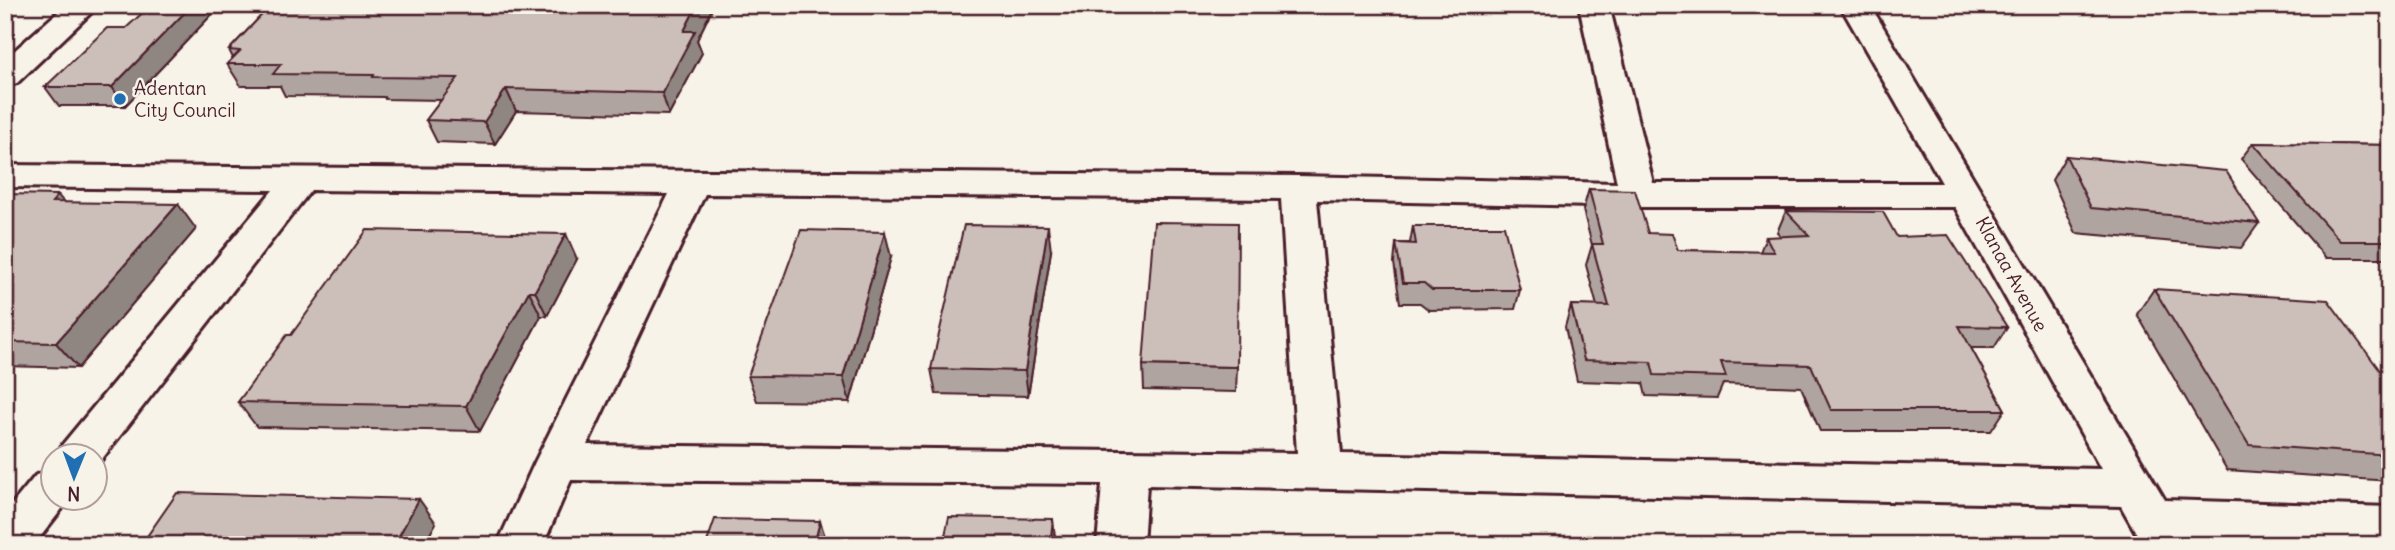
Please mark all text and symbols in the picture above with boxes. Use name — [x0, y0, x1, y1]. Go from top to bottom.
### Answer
place label: Adentan City Council — [134, 76, 236, 122]
marker: Adentan City Council — [112, 91, 128, 107]
street label: Klanaa Avenue — [1971, 212, 2053, 336]
north arrow — [38, 442, 108, 512]
text: N — [67, 482, 80, 506]

